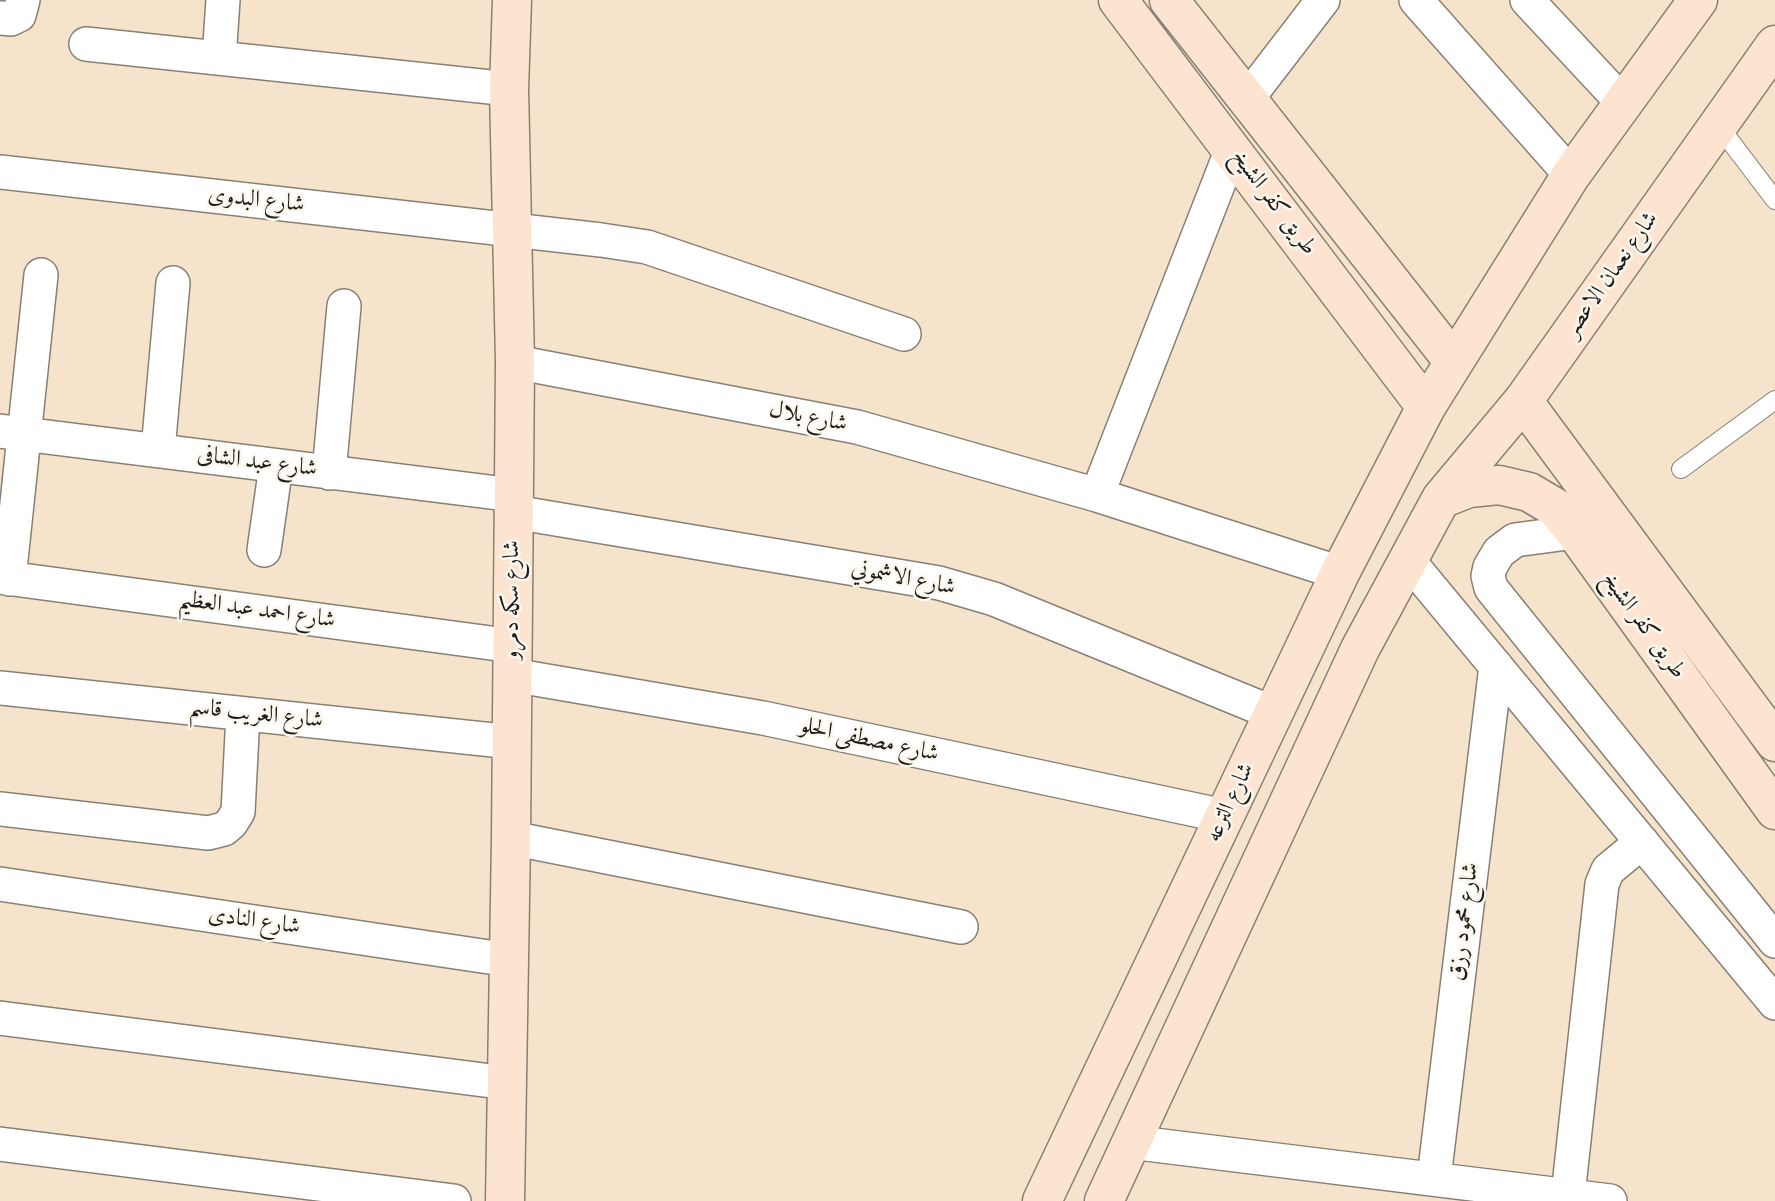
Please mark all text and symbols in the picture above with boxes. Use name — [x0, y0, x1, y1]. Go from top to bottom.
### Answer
street label: طريق كفر الشيخ — [1224, 144, 1322, 262]
street label: شارع البدوى — [206, 182, 306, 220]
street label: شارع نعمان الاعصر — [1559, 207, 1665, 343]
street label: شارع بلال — [767, 397, 849, 439]
street label: شارع عبد الشافى — [195, 442, 319, 484]
street label: شارع سكه دمرو — [499, 540, 527, 660]
street label: شارع الاشموني — [849, 555, 957, 603]
street label: طريق كفر الشيخ — [1595, 567, 1691, 685]
street label: شارع احمد عبد العظيم — [177, 586, 337, 636]
street label: شارع الغريب قاسم — [188, 694, 324, 736]
street label: شارع مصطفى الحلو — [797, 713, 941, 769]
street label: شارع الترعه — [1201, 759, 1261, 847]
street label: شارع محمود رزق — [1444, 861, 1486, 983]
street label: شارع النادى — [206, 902, 302, 942]

